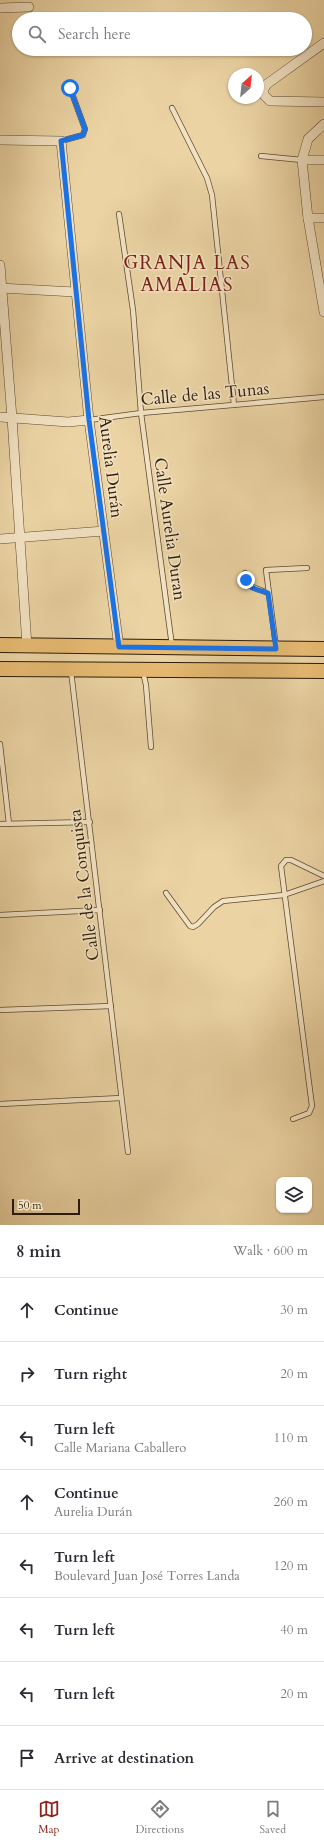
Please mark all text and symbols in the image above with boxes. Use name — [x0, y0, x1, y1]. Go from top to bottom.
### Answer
search box — [12, 12, 312, 56]
icon: search — [26, 23, 48, 45]
text: Search here — [58, 24, 131, 44]
north arrow — [228, 68, 264, 104]
route start — [61, 79, 79, 97]
district label: GRANJA LAS AMALIAS — [123, 250, 251, 298]
street label: Calle de las Tunas — [140, 377, 271, 411]
street label: Aurelia Durán — [93, 415, 129, 520]
street label: Calle Aurelia Duran — [149, 456, 191, 602]
route end — [237, 571, 255, 589]
street label: Calle de la Conquista — [63, 807, 105, 962]
map controls — [276, 1177, 312, 1213]
button: layers — [276, 1177, 312, 1213]
scale bar — [12, 1197, 80, 1216]
text: 50 m — [18, 1198, 42, 1213]
text: 8 min — [16, 1240, 61, 1263]
text: Walk · 600 m — [233, 1242, 308, 1260]
icon: ahead — [16, 1299, 38, 1321]
text: Continue — [54, 1300, 119, 1320]
text: 30 m — [280, 1301, 308, 1319]
icon: right — [16, 1363, 38, 1385]
text: Turn right — [54, 1364, 127, 1384]
text: 20 m — [280, 1365, 308, 1383]
text: Turn left — [54, 1419, 115, 1439]
icon: left — [16, 1427, 38, 1449]
text: 110 m — [274, 1429, 308, 1447]
text: Calle Mariana Caballero — [54, 1439, 186, 1457]
text: Continue — [54, 1483, 119, 1503]
icon: ahead — [16, 1491, 38, 1513]
text: 260 m — [274, 1493, 308, 1511]
text: Aurelia Durán — [54, 1503, 133, 1521]
text: Turn left — [54, 1547, 115, 1567]
icon: left — [16, 1555, 38, 1577]
text: 120 m — [274, 1557, 308, 1575]
text: Boulevard Juan José Torres Landa — [54, 1567, 240, 1585]
icon: left — [16, 1619, 38, 1641]
text: Turn left — [54, 1620, 115, 1640]
text: 40 m — [280, 1621, 308, 1639]
icon: left — [16, 1683, 38, 1705]
text: Turn left — [54, 1684, 115, 1704]
text: 20 m — [280, 1685, 308, 1703]
icon: arrive — [16, 1747, 38, 1769]
text: Arrive at destination — [54, 1748, 194, 1768]
tab: Map — [38, 1798, 60, 1837]
tab: Directions — [135, 1798, 184, 1837]
tab: Saved — [260, 1798, 286, 1837]

